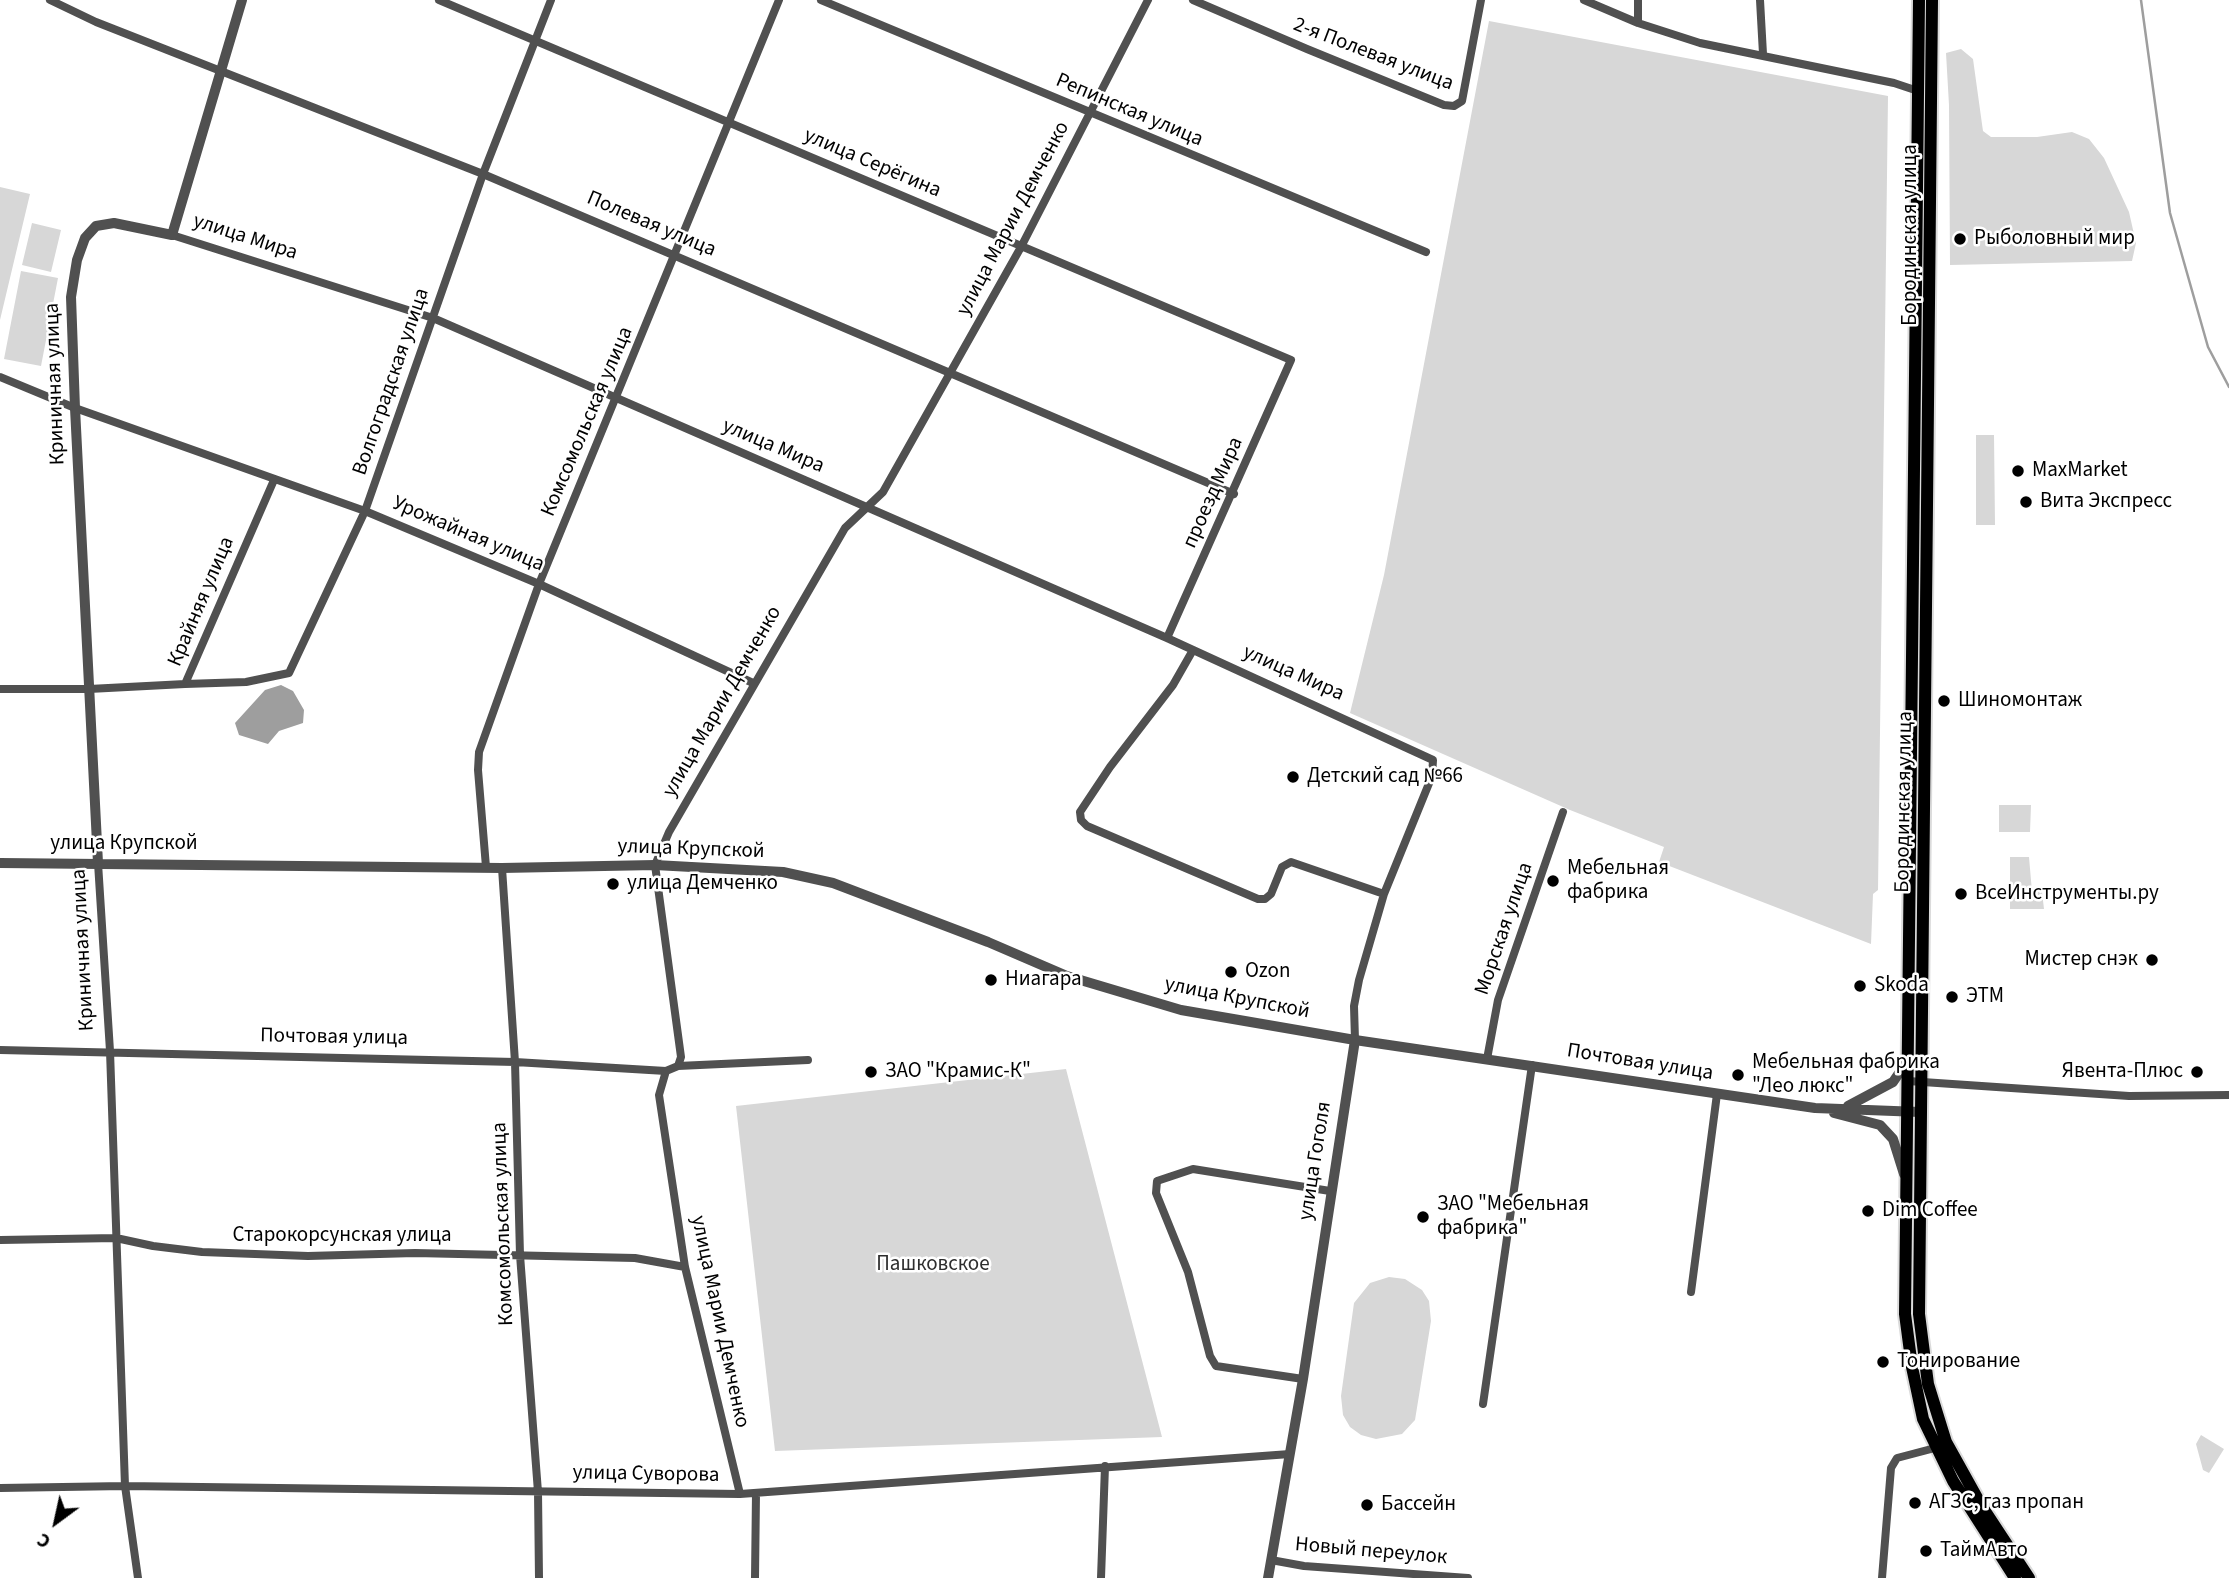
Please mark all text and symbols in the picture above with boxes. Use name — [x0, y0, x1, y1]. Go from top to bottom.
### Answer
street label: 2-я Полевая улица — [1289, 13, 1457, 97]
street label: Репинская улица — [1052, 69, 1206, 153]
street label: улица Марии Демченко — [952, 118, 1076, 320]
street label: улица Серёгина — [800, 124, 944, 204]
street label: Бородинская улица — [1898, 144, 1924, 326]
street label: Полевая улица — [583, 186, 719, 264]
street label: улица Мира — [190, 209, 300, 267]
place label: Рыболовный мир — [1974, 226, 2135, 252]
marker: Рыболовный мир — [1952, 231, 1968, 247]
street label: Волгоградская улица — [348, 285, 436, 479]
street label: Криничная улица — [41, 302, 71, 466]
street label: Комсомольская улица — [537, 323, 639, 521]
street label: улица Мира — [718, 414, 828, 480]
street label: проезд Мира — [1178, 433, 1250, 553]
place label: MaxMarket — [2032, 458, 2128, 484]
marker: MaxMarket — [2010, 463, 2026, 479]
place label: Вита Экспресс — [2040, 489, 2172, 515]
street label: Урожайная улица — [388, 492, 548, 578]
marker: Вита Экспресс — [2018, 494, 2034, 510]
street label: Крайняя улица — [163, 533, 241, 671]
street label: улица Марии Демченко — [658, 602, 788, 802]
street label: улица Мира — [1238, 640, 1348, 708]
place label: Шиномонтаж — [1958, 688, 2082, 714]
marker: Шиномонтаж — [1936, 693, 1952, 709]
street label: Бородинская улица — [1891, 711, 1919, 893]
place label: Детский сад №66 — [1307, 764, 1463, 790]
marker: Детский сад №66 — [1285, 769, 1301, 785]
street label: улица Крупской — [50, 831, 198, 857]
street label: улица Крупской — [617, 835, 765, 865]
place label: Мебельная фабрика — [1567, 856, 1669, 906]
street label: Морская улица — [1471, 859, 1539, 999]
street label: Криничная улица — [67, 868, 101, 1032]
place label: улица Демченко — [627, 871, 778, 897]
marker: Мебельная фабрика — [1545, 873, 1561, 889]
marker: улица Демченко — [605, 876, 621, 892]
place label: ВсеИнструменты.ру — [1975, 881, 2159, 907]
marker: ВсеИнструменты.ру — [1953, 886, 1969, 902]
place label: Мистер снэк — [2025, 947, 2138, 973]
marker: Мистер снэк — [2144, 952, 2160, 968]
place label: Ozon — [1245, 959, 1290, 985]
marker: Ozon — [1223, 964, 1239, 980]
place label: Ниагара — [1005, 967, 1082, 993]
marker: Ниагара — [983, 972, 999, 988]
street label: улица Крупской — [1162, 973, 1312, 1025]
place label: Skoda — [1874, 973, 1929, 999]
marker: Skoda — [1852, 978, 1868, 994]
place label: ЭТМ — [1966, 984, 2004, 1010]
marker: ЭТМ — [1944, 989, 1960, 1005]
street label: Почтовая улица — [260, 1024, 408, 1052]
street label: Почтовая улица — [1565, 1039, 1715, 1087]
place label: Мебельная фабрика "Лео люкс" — [1752, 1050, 1940, 1100]
place label: ЗАО "Крамис-К" — [885, 1059, 1031, 1085]
place label: Явента-Плюс — [2062, 1059, 2183, 1085]
marker: ЗАО "Крамис-К" — [863, 1064, 879, 1080]
marker: Явента-Плюс — [2189, 1064, 2205, 1080]
marker: Мебельная фабрика "Лео люкс" — [1730, 1067, 1746, 1083]
street label: улица Гоголя — [1294, 1100, 1338, 1222]
street label: Комсомольская улица — [488, 1122, 520, 1326]
place label: ЗАО "Мебельная фабрика" — [1437, 1192, 1589, 1242]
place label: Dim Coffee — [1882, 1198, 1978, 1224]
marker: Dim Coffee — [1860, 1203, 1876, 1219]
marker: ЗАО "Мебельная фабрика" — [1415, 1209, 1431, 1225]
street label: улица Марии Демченко — [684, 1214, 754, 1430]
street label: Старокорсунская улица — [232, 1223, 452, 1249]
park label: Пашковское — [876, 1252, 990, 1278]
place label: Тонирование — [1897, 1349, 2020, 1375]
marker: Тонирование — [1875, 1354, 1891, 1370]
street label: улица Суворова — [572, 1461, 720, 1489]
north arrow — [21, 1487, 91, 1557]
place label: АГЗС, газ пропан — [1929, 1490, 2084, 1516]
place label: Бассейн — [1381, 1492, 1456, 1518]
marker: АГЗС, газ пропан — [1907, 1495, 1923, 1511]
marker: Бассейн — [1359, 1497, 1375, 1513]
text: С — [32, 1526, 56, 1554]
street label: Новый переулок — [1294, 1533, 1448, 1571]
place label: ТаймАвто — [1940, 1538, 2028, 1564]
marker: ТаймАвто — [1918, 1543, 1934, 1559]

